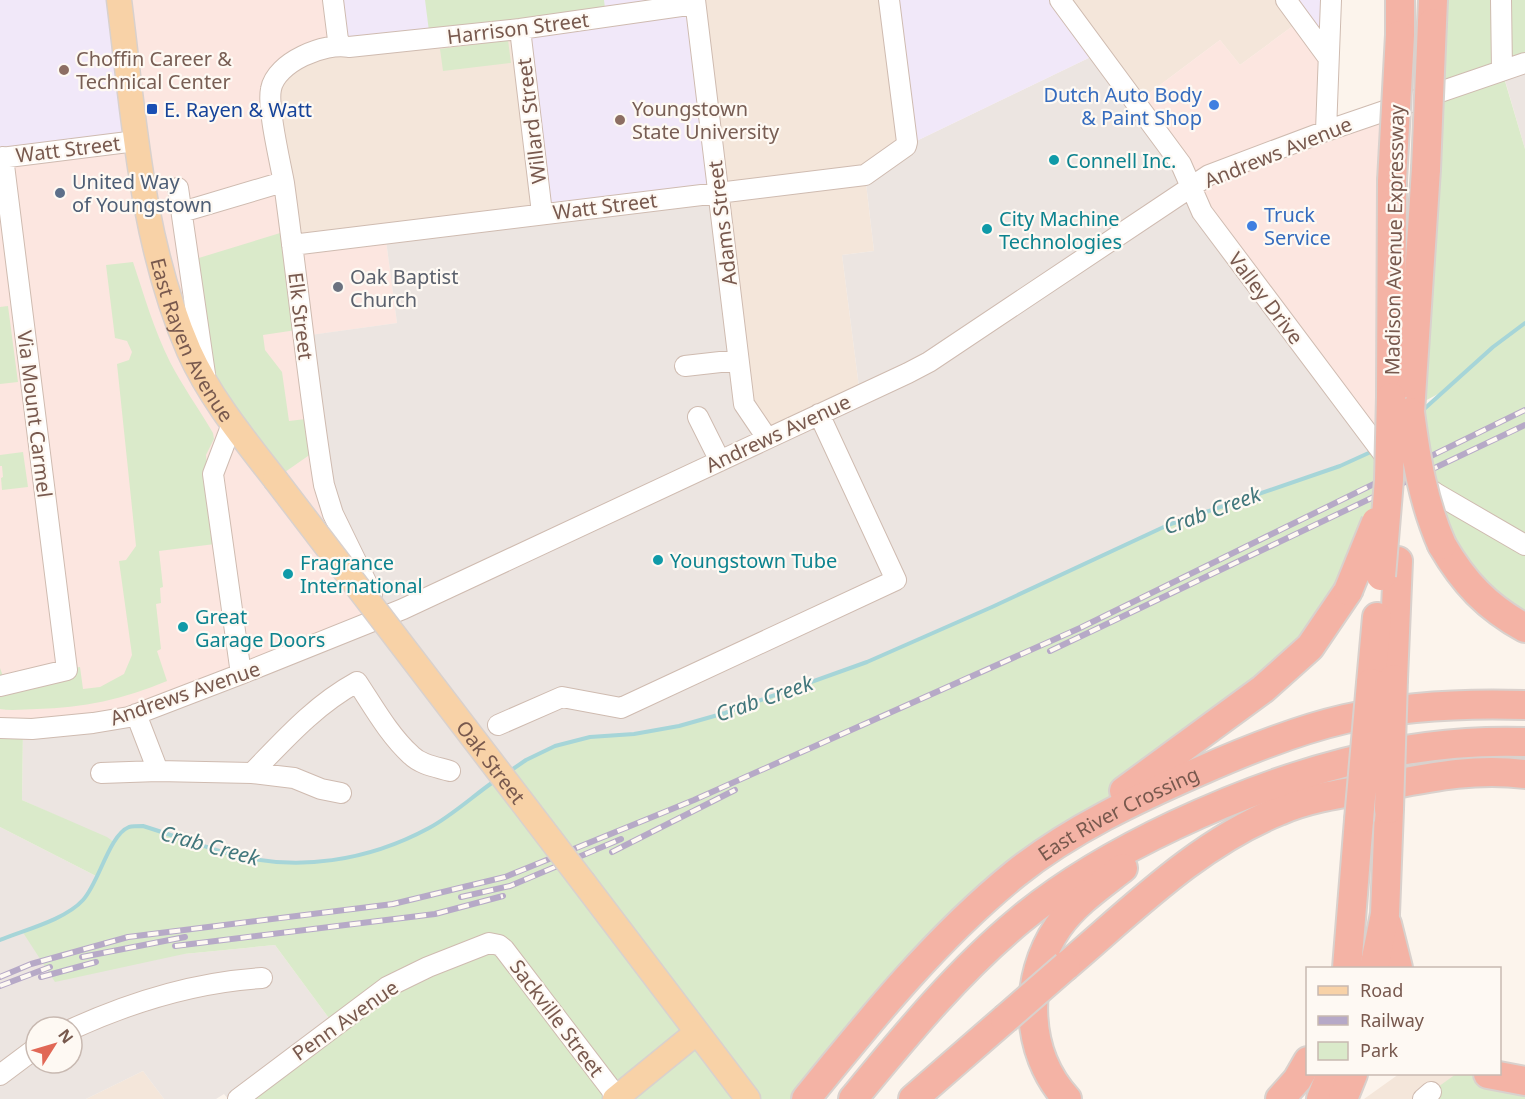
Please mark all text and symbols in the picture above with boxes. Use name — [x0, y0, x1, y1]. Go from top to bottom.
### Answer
street label: Harrison Street — [445, 6, 591, 50]
place label: Choffin Career & Technical Center — [76, 45, 232, 95]
street label: Willard Street — [510, 57, 552, 185]
marker: Choffin Career & Technical Center — [57, 63, 71, 77]
place label: Dutch Auto Body & Paint Shop — [1043, 81, 1203, 131]
place label: Youngstown State University — [632, 95, 780, 145]
place label: E. Rayen & Watt — [164, 96, 312, 123]
marker: Dutch Auto Body & Paint Shop — [1207, 98, 1221, 112]
marker: E. Rayen & Watt — [145, 102, 159, 116]
street label: Madison Avenue Expressway — [1378, 104, 1410, 376]
street label: Andrews Avenue — [1200, 110, 1356, 194]
marker: Youngstown State University — [613, 113, 627, 127]
street label: Watt Street — [14, 129, 122, 169]
place label: Connell Inc. — [1066, 147, 1176, 174]
marker: Connell Inc. — [1047, 153, 1061, 167]
street label: Adams Street — [701, 159, 743, 287]
place label: United Way of Youngstown — [72, 168, 212, 218]
marker: United Way of Youngstown — [53, 186, 67, 200]
street label: Watt Street — [551, 186, 659, 226]
place label: Truck Service — [1264, 201, 1331, 251]
place label: City Machine Technologies — [999, 205, 1122, 255]
marker: Truck Service — [1245, 219, 1259, 233]
marker: City Machine Technologies — [980, 222, 994, 236]
street label: Valley Drive — [1222, 246, 1310, 350]
street label: East Rayen Avenue — [145, 255, 240, 427]
place label: Oak Baptist Church — [350, 263, 458, 313]
street label: Elk Street — [282, 271, 320, 361]
marker: Oak Baptist Church — [331, 280, 345, 294]
street label: Via Mount Carmel — [11, 329, 59, 499]
street label: Andrews Avenue — [701, 388, 855, 478]
water label: Crab Creek — [1160, 479, 1266, 541]
place label: Youngstown Tube — [670, 547, 837, 574]
place label: Fragrance International — [300, 549, 423, 599]
marker: Youngstown Tube — [651, 553, 665, 567]
marker: Fragrance International — [281, 567, 295, 581]
place label: Great Garage Doors — [195, 603, 325, 653]
marker: Great Garage Doors — [176, 620, 190, 634]
street label: Andrews Avenue — [106, 655, 264, 731]
water label: Crab Creek — [711, 668, 818, 728]
street label: Oak Street — [451, 714, 532, 809]
street label: East River Crossing — [1032, 760, 1203, 867]
water label: Crab Creek — [157, 818, 264, 872]
street label: Sackville Street — [504, 954, 610, 1082]
legend — [1306, 967, 1501, 1075]
street label: Penn Avenue — [287, 974, 403, 1066]
text: Road — [1360, 978, 1403, 1002]
text: Railway — [1360, 1008, 1425, 1032]
north arrow — [24, 1015, 84, 1075]
text: N — [53, 1024, 79, 1048]
text: Park — [1360, 1038, 1398, 1062]

